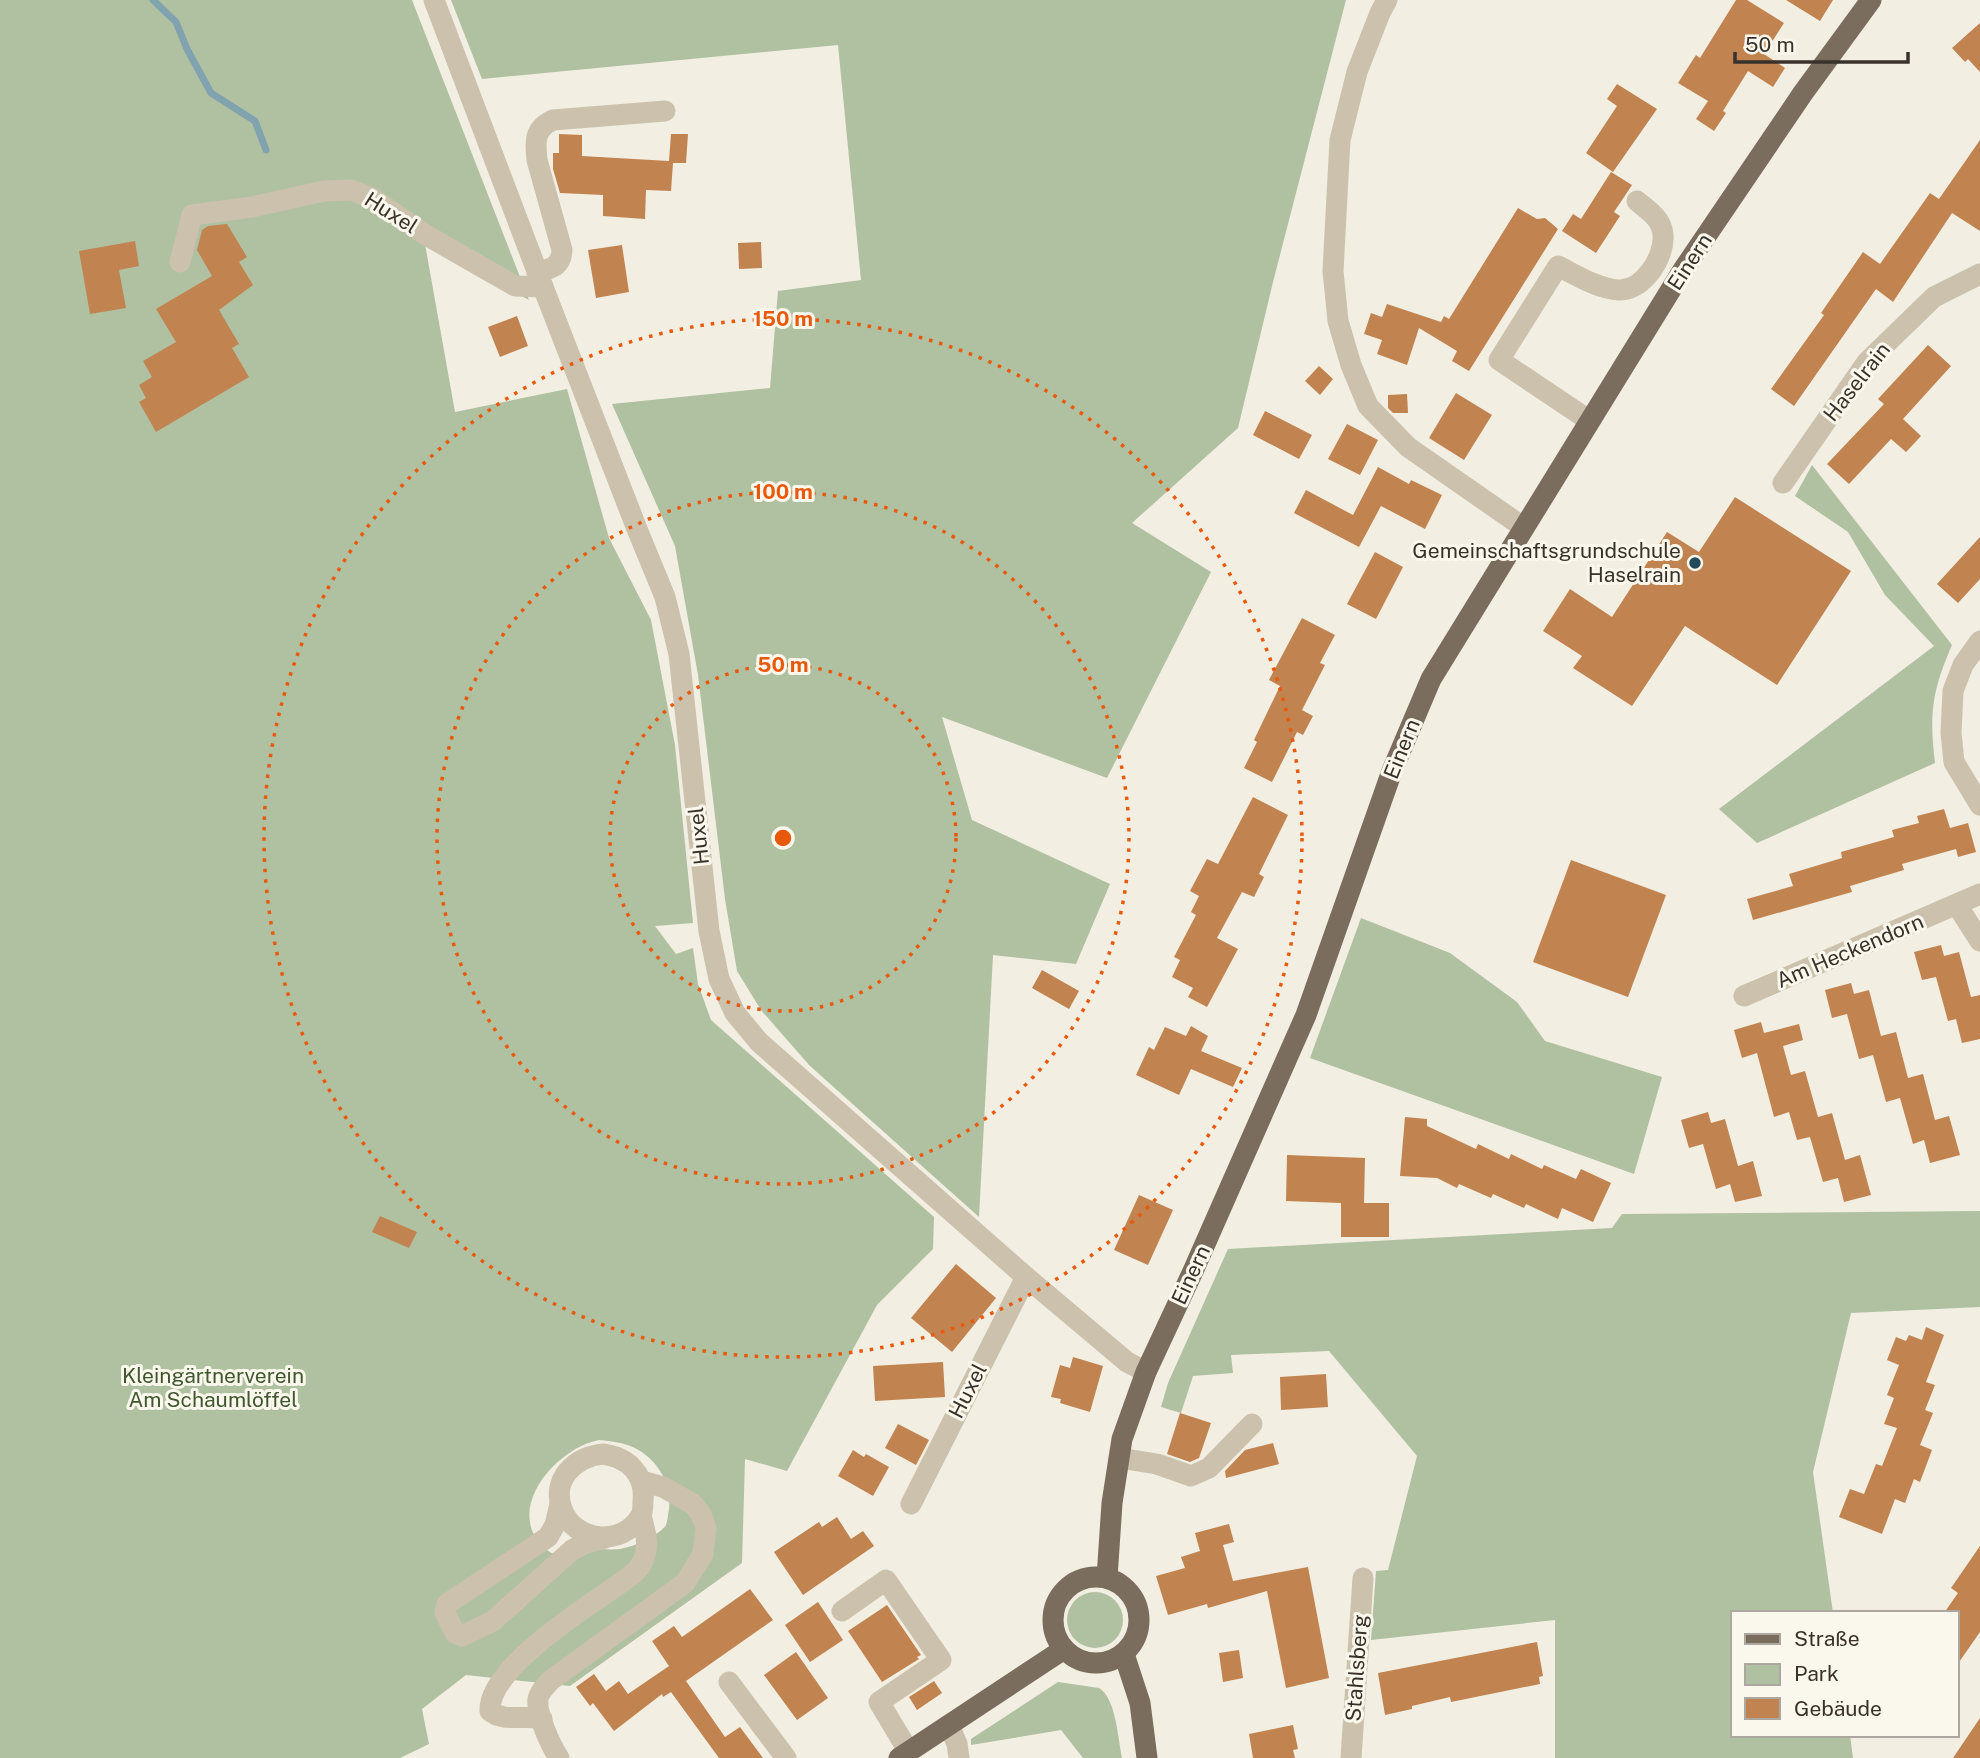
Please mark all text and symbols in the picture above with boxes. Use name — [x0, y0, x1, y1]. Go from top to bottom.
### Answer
scale bar — [1735, 21, 1908, 65]
text: 50 m — [1745, 32, 1795, 57]
street label: Huxel — [360, 187, 422, 239]
street label: Einern — [1662, 229, 1717, 295]
text: 150 m — [753, 306, 813, 331]
street label: Haselrain — [1818, 337, 1895, 426]
text: 100 m — [753, 479, 813, 504]
place label: Gemeinschaftsgrundschule Haselrain — [1412, 538, 1681, 587]
marker: Gemeinschaftsgrundschule Haselrain — [1687, 555, 1703, 571]
text: 50 m — [757, 652, 809, 677]
street label: Einern — [1378, 715, 1425, 782]
street label: Huxel — [683, 806, 714, 866]
centre of rings — [771, 826, 795, 850]
street label: Am Heckendorn — [1773, 908, 1927, 993]
street label: Einern — [1166, 1241, 1215, 1308]
street label: Huxel — [943, 1359, 992, 1422]
park label: Kleingärtnerverein Am Schaumlöffel — [122, 1363, 304, 1412]
legend — [1731, 1611, 1959, 1737]
street label: Stahlsberg — [1340, 1613, 1373, 1722]
text: Straße — [1794, 1626, 1860, 1651]
text: Park — [1794, 1661, 1839, 1686]
text: Gebäude — [1794, 1696, 1882, 1721]

